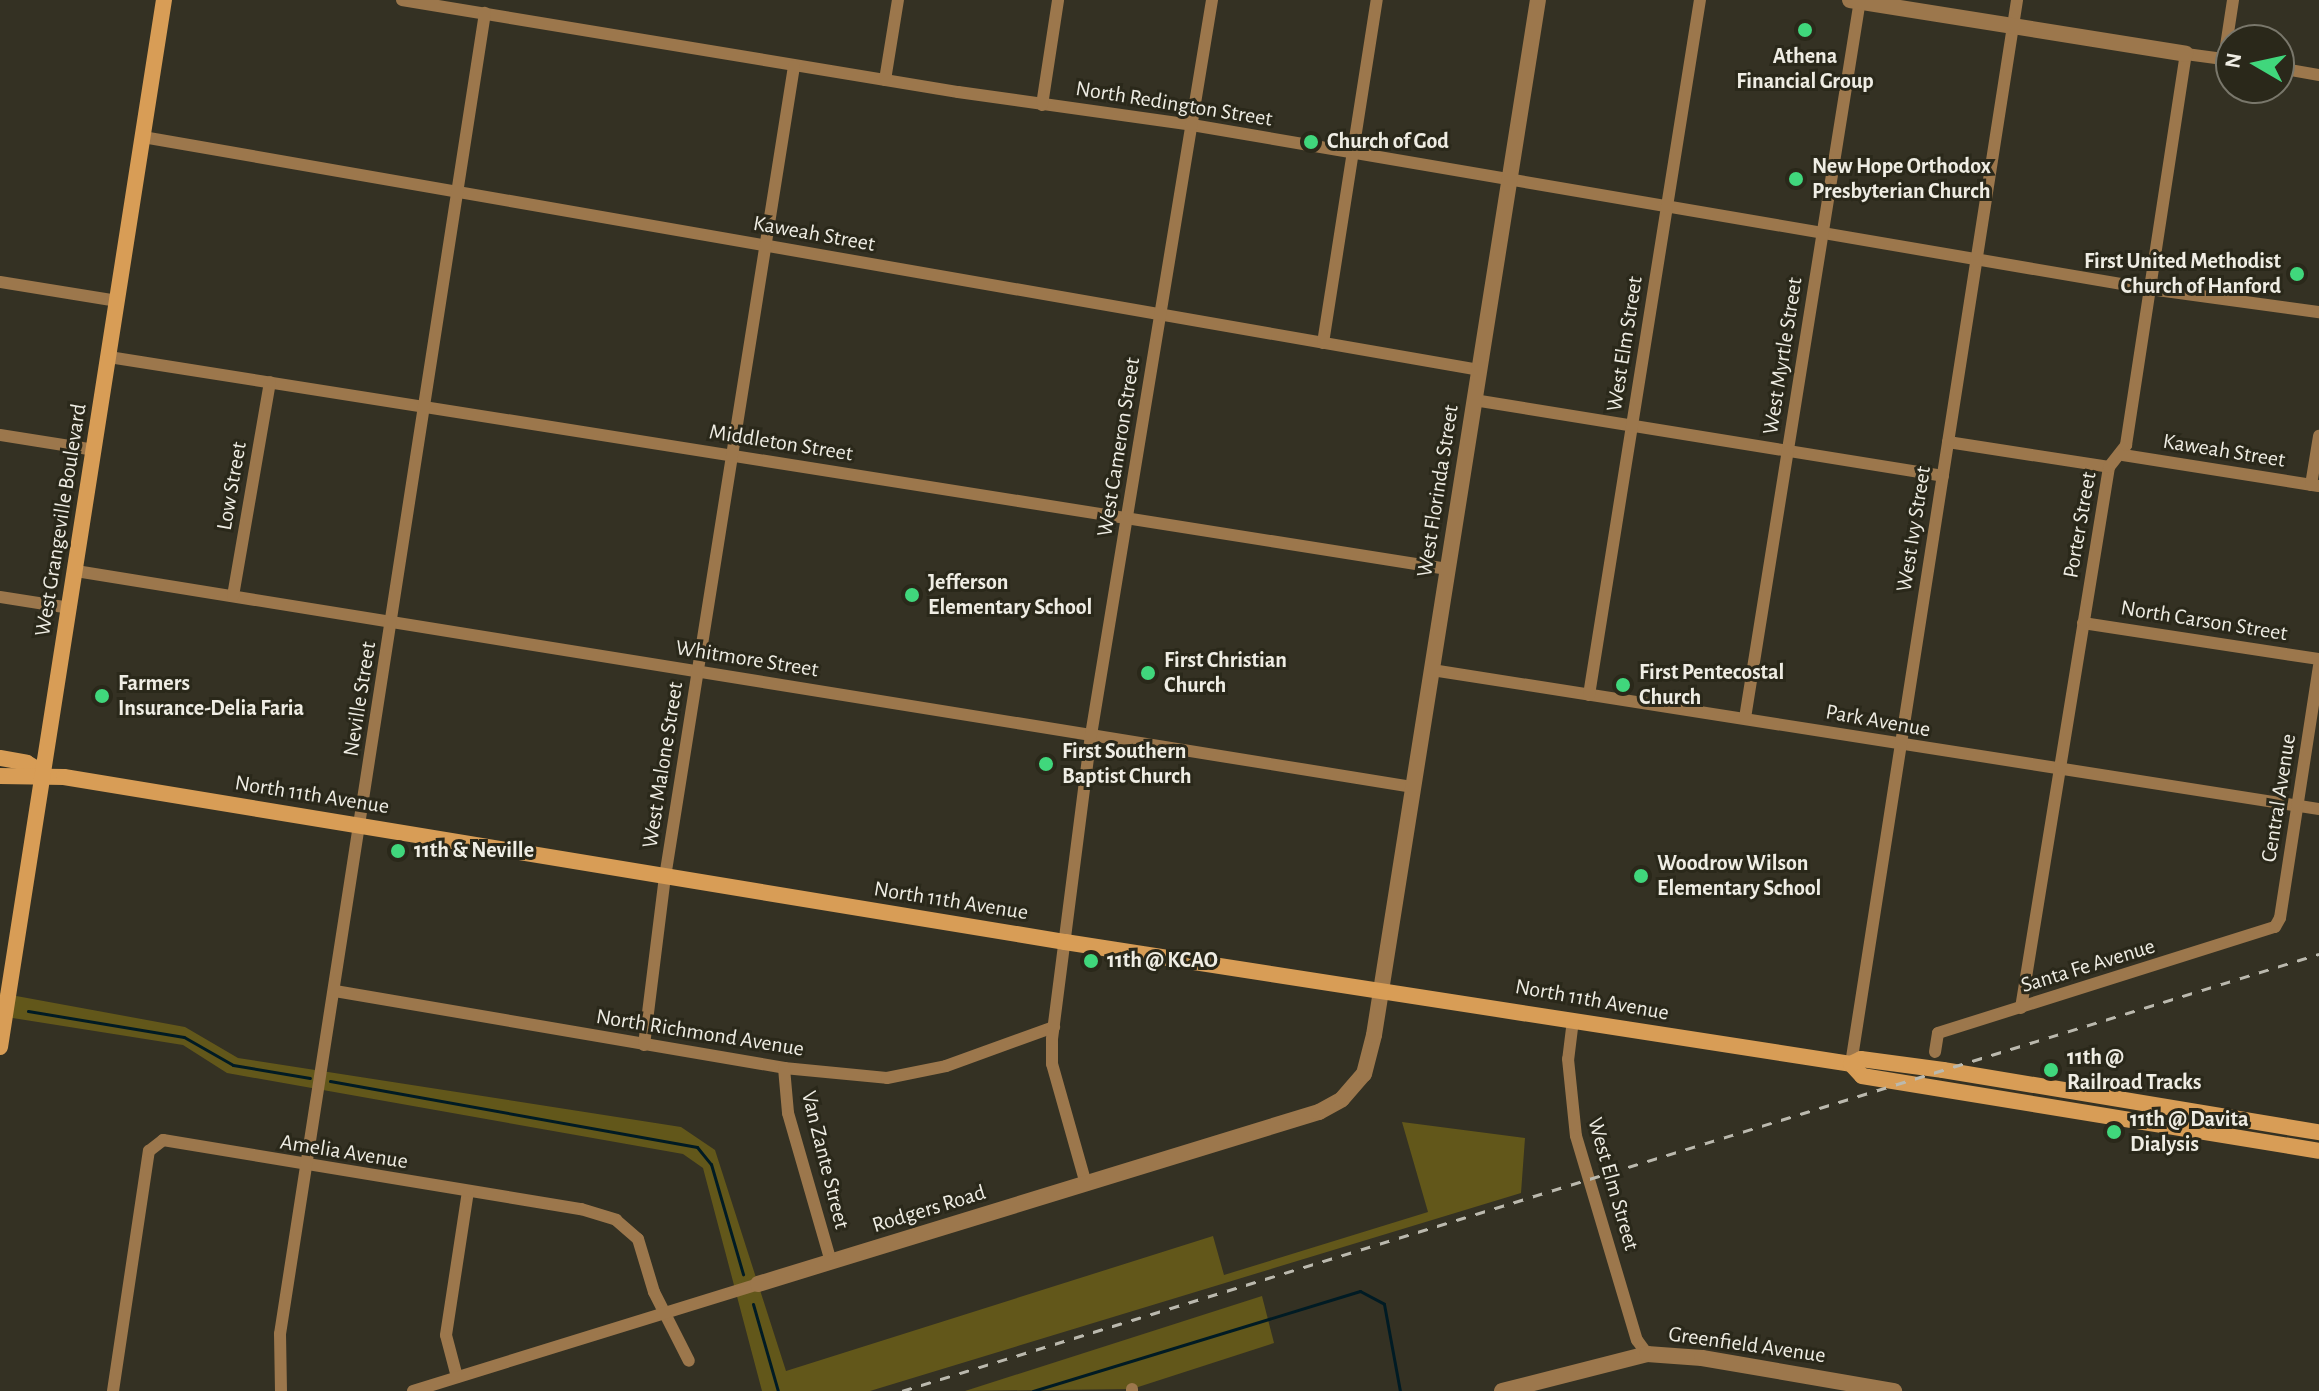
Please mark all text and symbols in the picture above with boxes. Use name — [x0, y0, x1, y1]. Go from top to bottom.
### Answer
marker: Athena Financial Group — [1796, 21, 1814, 39]
north arrow — [2215, 24, 2295, 104]
place label: Athena Financial Group — [1736, 43, 1874, 94]
text: N — [2221, 51, 2245, 70]
street label: North Redington Street — [1074, 75, 1274, 133]
place label: Church of God — [1327, 129, 1449, 155]
marker: Church of God — [1302, 133, 1320, 151]
place label: New Hope Orthodox Presbyterian Church — [1812, 153, 1991, 204]
marker: New Hope Orthodox Presbyterian Church — [1787, 170, 1805, 188]
street label: Kaweah Street — [751, 210, 877, 258]
place label: First United Methodist Church of Hanford — [2084, 248, 2281, 300]
marker: First United Methodist Church of Hanford — [2288, 265, 2306, 283]
street label: West Elm Street — [1601, 274, 1649, 414]
street label: West Myrtle Street — [1758, 275, 1808, 437]
street label: West Cameron Street — [1092, 355, 1146, 539]
street label: West Grangeville Boulevard — [30, 402, 92, 638]
street label: West Florinda Street — [1411, 403, 1465, 579]
street label: Middleton Street — [707, 419, 855, 467]
street label: Kaweah Street — [2161, 428, 2287, 474]
street label: Low Street — [211, 440, 253, 532]
street label: West Ivy Street — [1891, 464, 1937, 594]
street label: Porter Street — [2058, 470, 2102, 580]
place label: Jefferson Elementary School — [928, 569, 1092, 620]
marker: Jefferson Elementary School — [903, 586, 921, 604]
street label: North Carson Street — [2119, 595, 2289, 647]
street label: Whitmore Street — [674, 635, 820, 683]
street label: Neville Street — [338, 640, 382, 758]
place label: First Christian Church — [1164, 647, 1287, 698]
place label: First Pentecostal Church — [1639, 659, 1784, 710]
marker: First Christian Church — [1139, 664, 1157, 682]
place label: Farmers Insurance-Delia Faria — [118, 670, 304, 722]
marker: First Pentecostal Church — [1614, 676, 1632, 694]
street label: West Malone Street — [637, 680, 689, 850]
marker: Farmers Insurance-Delia Faria — [93, 687, 111, 705]
street label: Park Avenue — [1824, 699, 1932, 743]
street label: Central Avenue — [2256, 732, 2302, 864]
place label: First Southern Baptist Church — [1062, 738, 1191, 790]
marker: First Southern Baptist Church — [1037, 755, 1055, 773]
street label: North 11th Avenue — [233, 770, 391, 820]
place label: 11th & Neville — [414, 838, 534, 864]
marker: 11th & Neville — [389, 842, 407, 860]
place label: Woodrow Wilson Elementary School — [1657, 850, 1821, 902]
marker: Woodrow Wilson Elementary School — [1632, 867, 1650, 885]
street label: North 11th Avenue — [872, 876, 1030, 926]
street label: Santa Fe Avenue — [2018, 933, 2158, 999]
place label: 11th @ KCAO — [1107, 948, 1218, 974]
marker: 11th @ KCAO — [1082, 952, 1100, 970]
street label: North 11th Avenue — [1513, 973, 1671, 1027]
street label: North Richmond Avenue — [594, 1004, 806, 1062]
place label: 11th @ Railroad Tracks — [2067, 1044, 2201, 1096]
marker: 11th @ Railroad Tracks — [2042, 1061, 2060, 1079]
street label: Van Zante Street — [795, 1088, 855, 1232]
place label: 11th @ Davita Dialysis — [2130, 1106, 2249, 1158]
street label: West Elm Street — [1581, 1115, 1645, 1253]
marker: 11th @ Davita Dialysis — [2105, 1123, 2123, 1141]
street label: Amelia Avenue — [278, 1129, 410, 1175]
street label: Rodgers Road — [869, 1179, 989, 1239]
street label: Greenfield Avenue — [1667, 1321, 1827, 1369]

